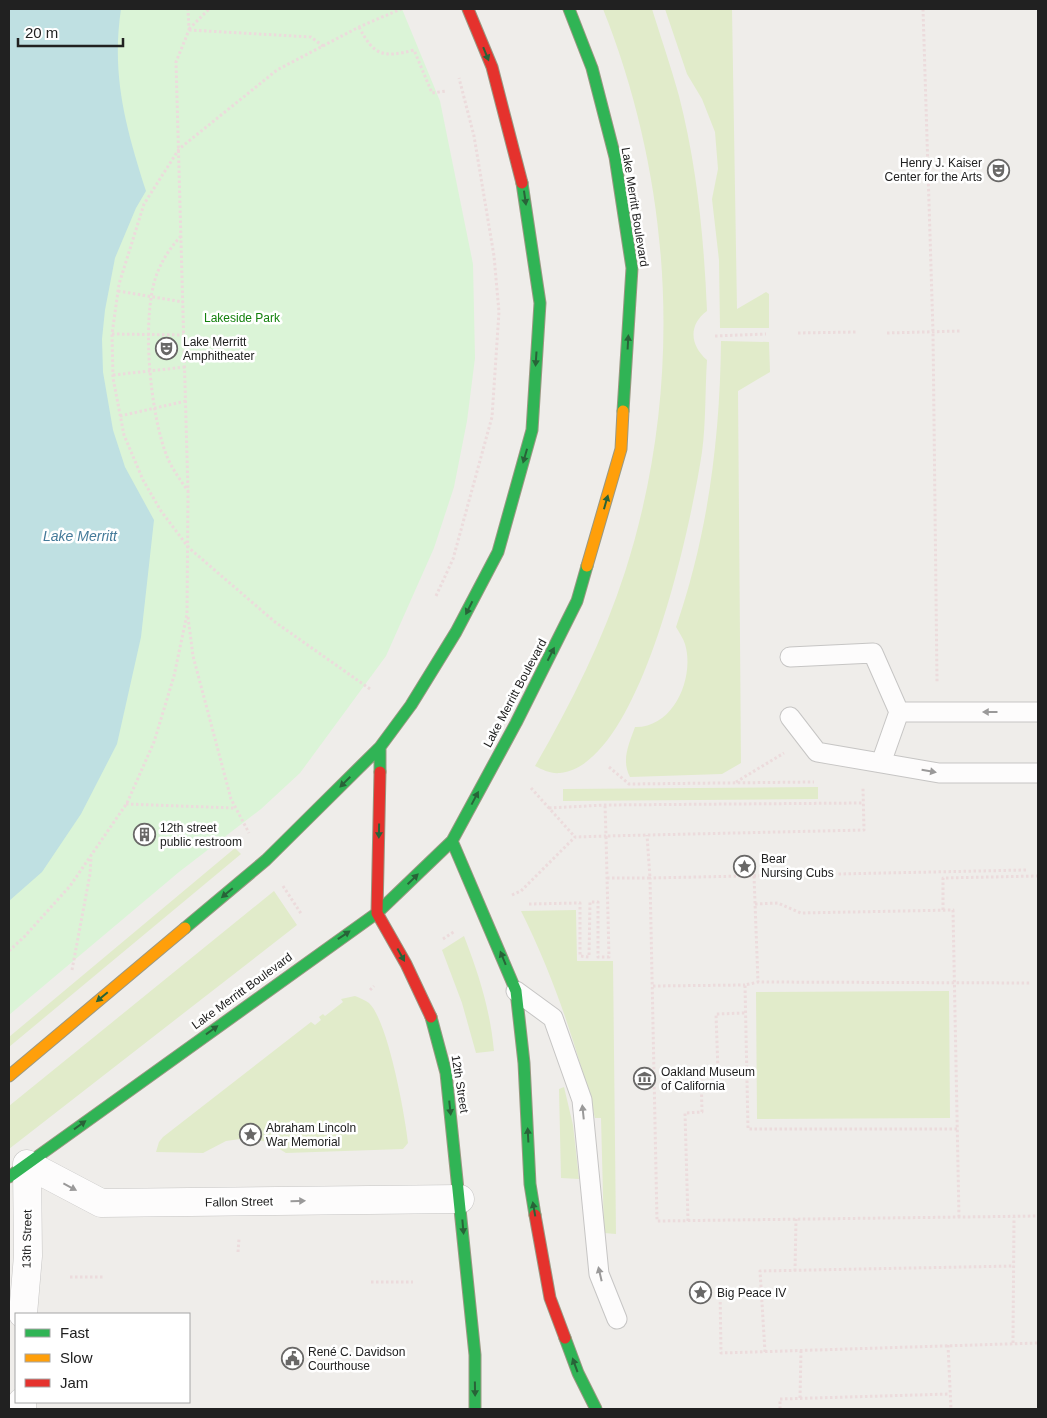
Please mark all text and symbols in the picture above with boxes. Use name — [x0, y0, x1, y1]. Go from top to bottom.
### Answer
scale bar — [18, 15, 122, 47]
text: 20 m — [25, 24, 58, 41]
one-way arrow — [482, 47, 490, 62]
street label: Lake Merritt Boulevard — [619, 146, 651, 268]
place label: Henry J. Kaiser Center for the Arts — [885, 156, 982, 184]
theatre icon: Henry J. Kaiser Center for the Arts — [986, 158, 1010, 182]
one-way arrow — [521, 190, 529, 206]
park label: Lakeside Park — [204, 311, 281, 325]
one-way arrow — [624, 334, 632, 350]
place label: Lake Merritt Amphitheater — [183, 335, 254, 363]
theatre icon: Lake Merritt Amphitheater — [155, 337, 179, 361]
one-way arrow — [532, 351, 540, 367]
one-way arrow — [520, 449, 528, 464]
one-way arrow — [602, 494, 610, 510]
water label: Lake Merritt — [43, 528, 118, 544]
one-way arrow — [465, 601, 473, 615]
street label: Lake Merritt Boulevard — [480, 636, 550, 750]
one-way arrow — [547, 647, 555, 661]
one-way arrow — [981, 708, 997, 716]
one-way arrow — [922, 768, 938, 776]
one-way arrow — [339, 775, 351, 787]
one-way arrow — [471, 791, 479, 805]
place label: 12th street public restroom — [160, 821, 242, 849]
building icon: 12th street public restroom — [132, 823, 156, 847]
one-way arrow — [374, 823, 382, 839]
place label: Bear Nursing Cubs — [761, 852, 834, 880]
place icon: Bear Nursing Cubs — [733, 854, 757, 878]
one-way arrow — [406, 873, 418, 885]
one-way arrow — [221, 887, 234, 898]
one-way arrow — [337, 930, 351, 940]
one-way arrow — [397, 948, 405, 963]
street label: Lake Merritt Boulevard — [189, 950, 295, 1032]
one-way arrow — [498, 951, 506, 965]
one-way arrow — [96, 992, 109, 1003]
one-way arrow — [205, 1025, 219, 1035]
street label: 12th Street — [448, 1054, 472, 1115]
place label: Oakland Museum of California — [661, 1065, 755, 1093]
museum icon: Oakland Museum of California — [633, 1067, 657, 1091]
one-way arrow — [446, 1101, 454, 1117]
one-way arrow — [579, 1104, 587, 1120]
one-way arrow — [74, 1120, 87, 1130]
place label: Abraham Lincoln War Memorial — [266, 1121, 356, 1149]
place icon: Abraham Lincoln War Memorial — [238, 1123, 262, 1147]
one-way arrow — [523, 1127, 531, 1143]
one-way arrow — [63, 1183, 77, 1191]
street label: Fallon Street — [205, 1194, 274, 1210]
one-way arrow — [291, 1197, 307, 1205]
one-way arrow — [530, 1200, 538, 1216]
street label: 13th Street — [19, 1209, 35, 1268]
one-way arrow — [459, 1219, 467, 1235]
one-way arrow — [596, 1266, 604, 1281]
place icon: Big Peace IV — [689, 1281, 713, 1305]
place label: Big Peace IV — [717, 1286, 786, 1300]
legend — [15, 1313, 190, 1403]
text: Fast — [60, 1324, 90, 1341]
place label: René C. Davidson Courthouse — [308, 1345, 405, 1373]
public building icon: René C. Davidson Courthouse — [280, 1347, 304, 1371]
text: Slow — [60, 1349, 93, 1366]
one-way arrow — [571, 1357, 579, 1372]
text: Jam — [60, 1374, 88, 1391]
one-way arrow — [471, 1381, 479, 1397]

